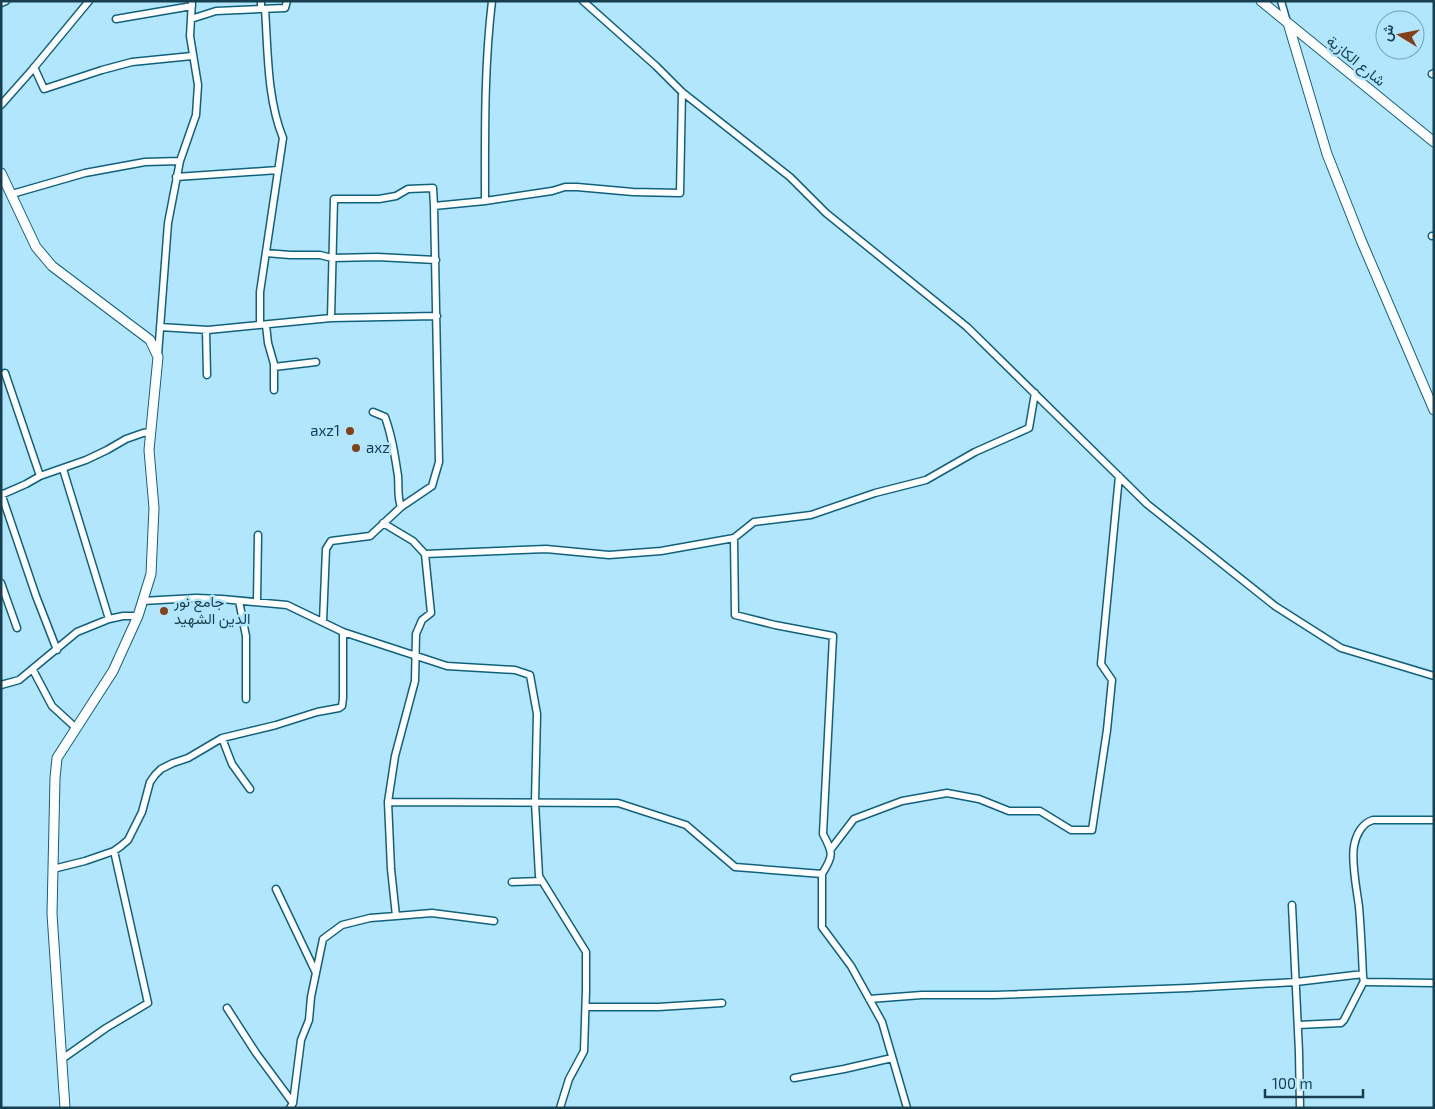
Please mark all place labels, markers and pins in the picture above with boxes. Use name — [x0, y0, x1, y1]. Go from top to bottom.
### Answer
place label: axz1 — [310, 421, 340, 439]
marker: axz1 — [344, 425, 356, 437]
place label: axz — [366, 438, 390, 456]
marker: axz — [350, 442, 362, 454]
place label: جامع نور الدين الشهيد — [173, 592, 250, 629]
marker: جامع نور الدين الشهيد — [158, 605, 170, 617]

